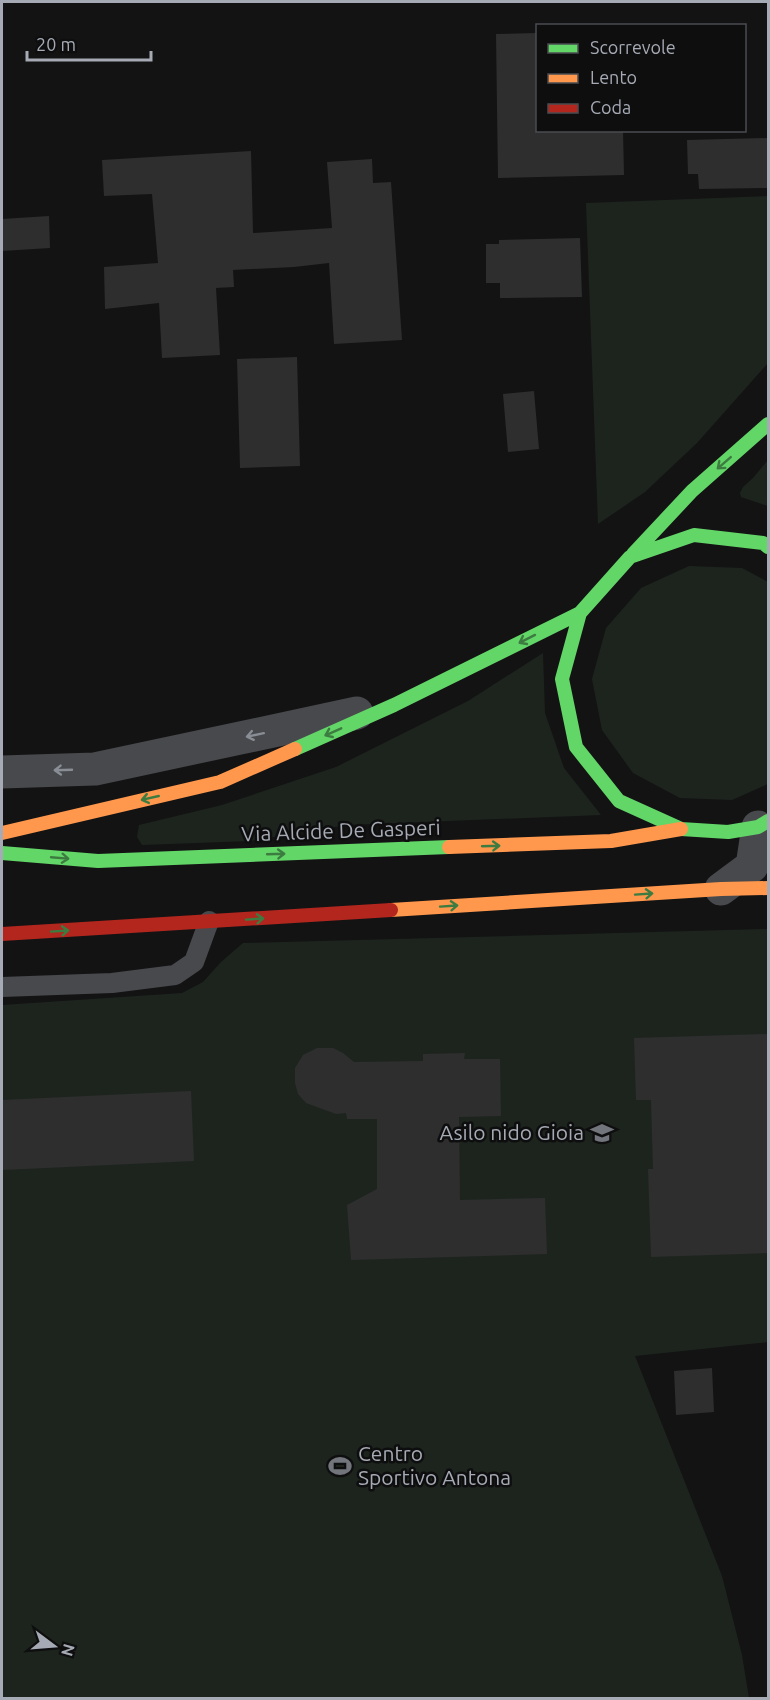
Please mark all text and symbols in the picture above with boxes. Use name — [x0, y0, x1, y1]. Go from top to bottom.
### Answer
scale bar — [27, 24, 152, 62]
legend — [536, 24, 746, 132]
text: 20 m — [36, 34, 76, 54]
text: Scorrevole — [590, 37, 676, 57]
text: Lento — [590, 67, 637, 87]
text: Coda — [590, 97, 631, 117]
one-way arrow — [717, 456, 732, 470]
one-way arrow — [519, 634, 537, 645]
one-way arrow — [324, 727, 342, 739]
one-way arrow — [245, 730, 265, 741]
one-way arrow — [54, 764, 74, 776]
one-way arrow — [141, 793, 160, 805]
street label: Via Alcide De Gasperi — [241, 815, 441, 845]
one-way arrow — [481, 840, 501, 852]
one-way arrow — [265, 849, 285, 860]
one-way arrow — [49, 853, 69, 864]
one-way arrow — [633, 888, 653, 899]
one-way arrow — [439, 901, 459, 912]
one-way arrow — [244, 913, 264, 924]
one-way arrow — [49, 925, 69, 936]
place label: Asilo nido Gioia — [440, 1120, 584, 1144]
school or university icon: Asilo nido Gioia — [589, 1120, 615, 1146]
place label: Centro Sportivo Antona — [358, 1441, 511, 1489]
sports icon: Centro Sportivo Antona — [327, 1453, 353, 1479]
north arrow — [24, 1616, 84, 1676]
text: N — [58, 1642, 79, 1658]

